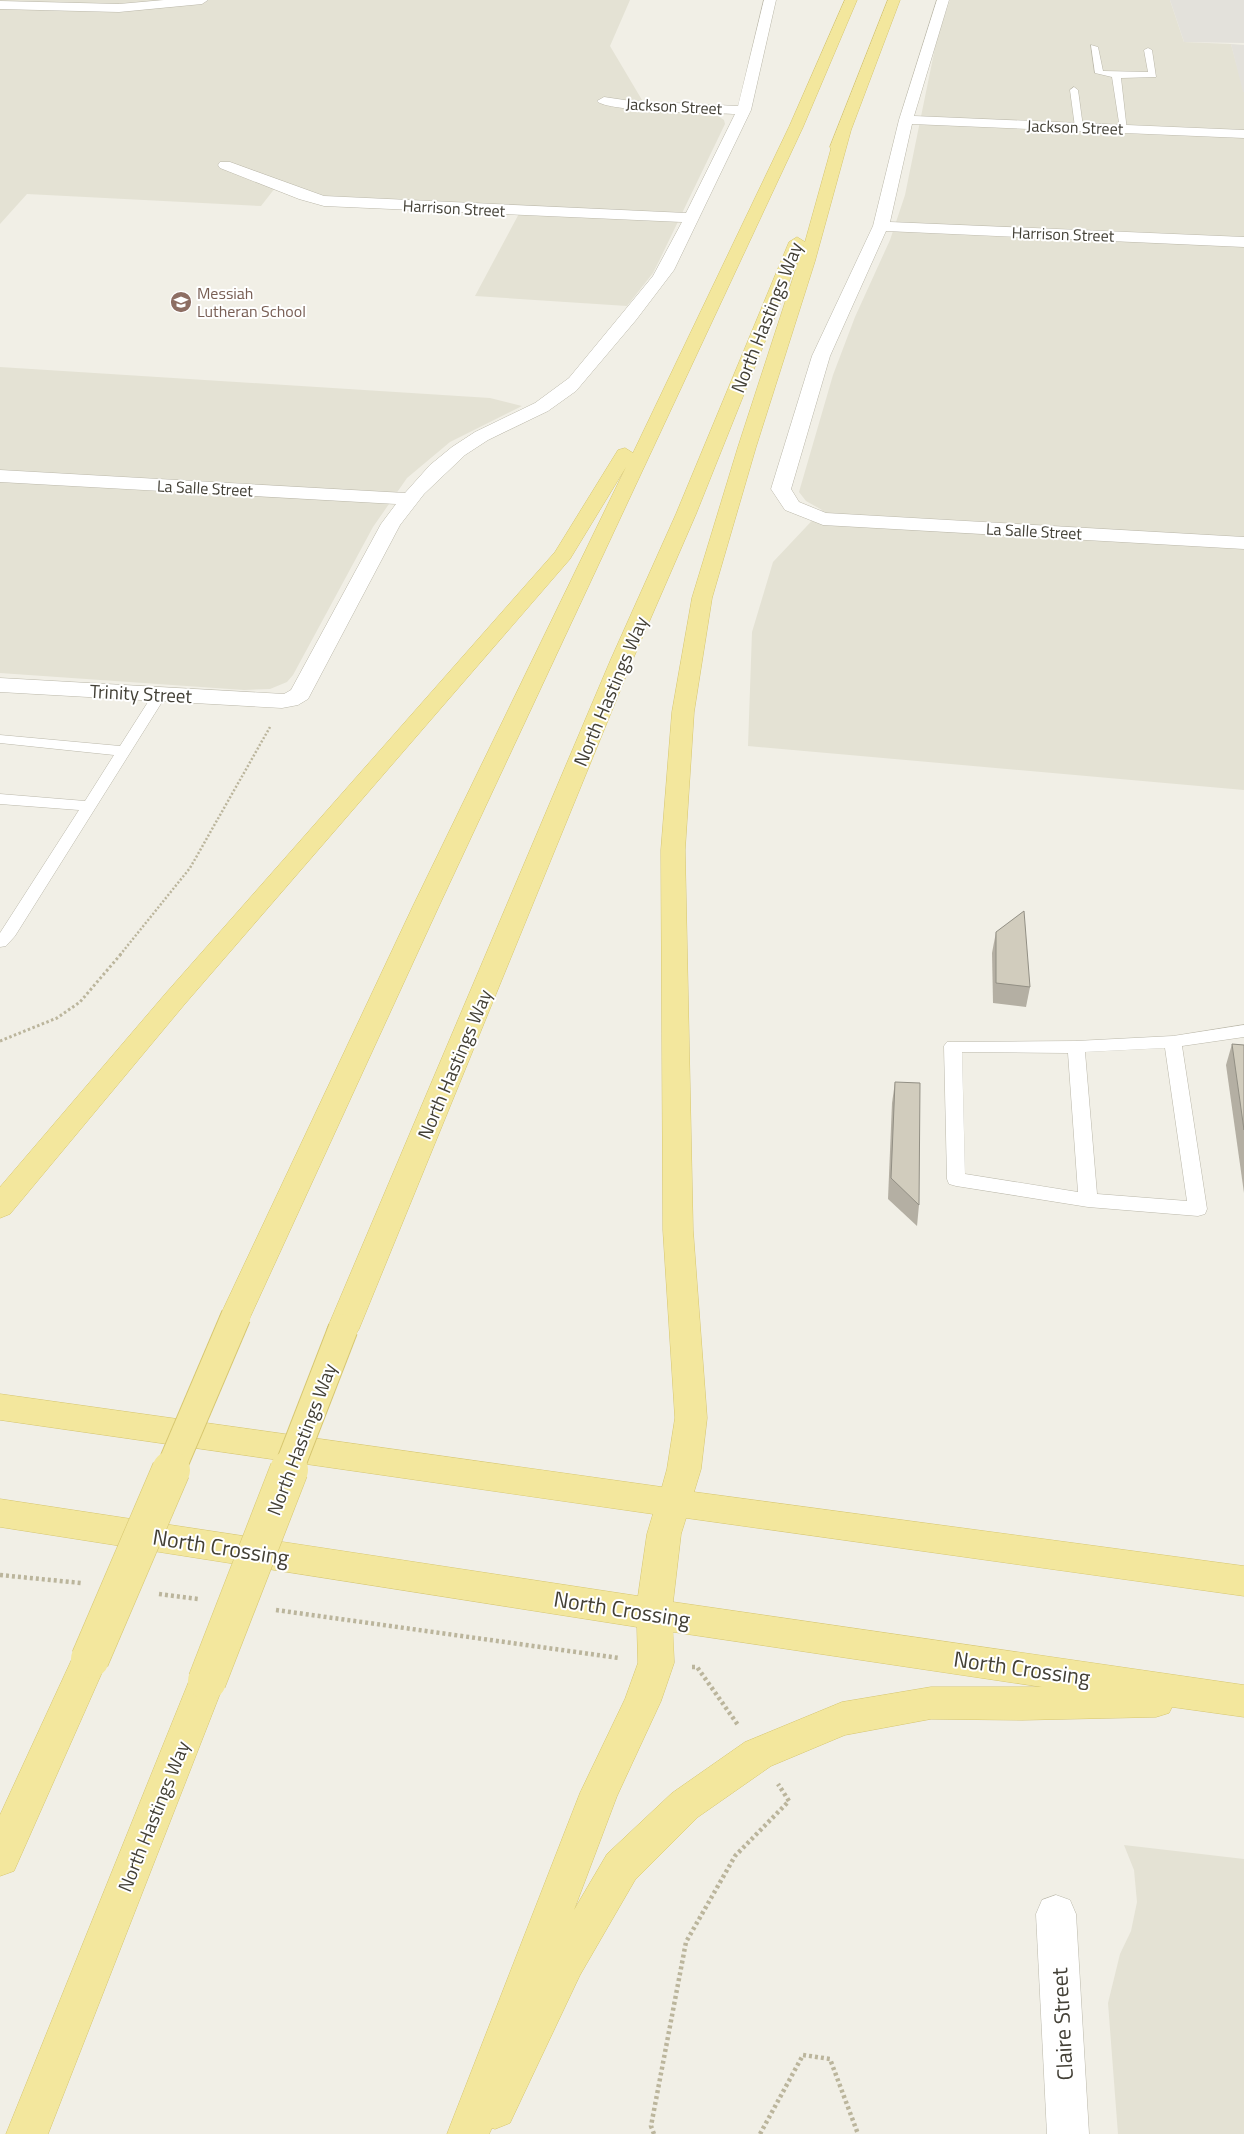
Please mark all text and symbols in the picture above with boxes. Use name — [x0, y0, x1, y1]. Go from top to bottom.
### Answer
street label: Jackson Street — [625, 91, 723, 121]
street label: Jackson Street — [1026, 113, 1124, 141]
street label: Harrison Street — [402, 193, 506, 223]
street label: Harrison Street — [1011, 220, 1115, 248]
street label: North Hastings Way — [722, 237, 810, 397]
place label: Messiah Lutheran School — [197, 281, 306, 323]
school or university icon: Messiah Lutheran School — [169, 290, 193, 314]
street label: La Salle Street — [156, 474, 254, 503]
street label: La Salle Street — [985, 517, 1083, 546]
street label: North Hastings Way — [565, 611, 655, 771]
street label: Trinity Street — [89, 676, 193, 710]
street label: North Hastings Way — [409, 984, 499, 1144]
street label: North Hastings Way — [259, 1359, 343, 1519]
street label: North Crossing — [150, 1519, 292, 1575]
street label: North Crossing — [551, 1581, 693, 1637]
street label: North Crossing — [951, 1642, 1093, 1694]
street label: North Hastings Way — [109, 1736, 197, 1896]
street label: Claire Street — [1042, 1966, 1082, 2081]

